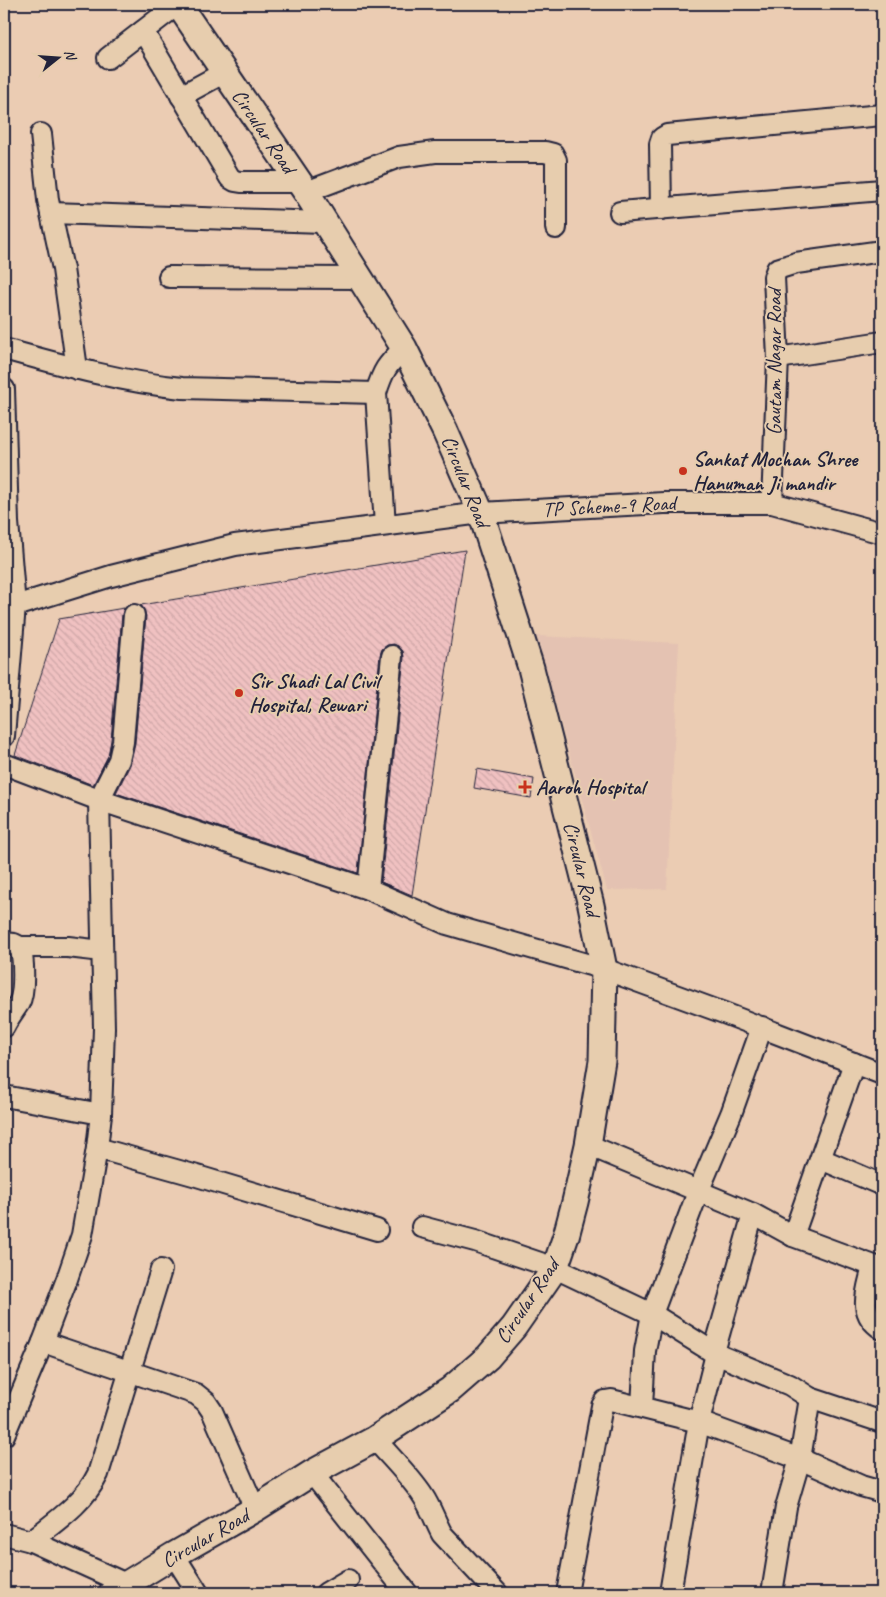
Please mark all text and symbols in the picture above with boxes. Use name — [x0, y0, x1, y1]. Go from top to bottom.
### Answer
north arrow — [32, 32, 82, 82]
text: N — [61, 48, 80, 63]
street label: Circular Road — [226, 84, 304, 181]
street label: Gautam Nagar Road — [761, 285, 787, 435]
street label: Circular Road — [436, 431, 498, 534]
place label: Sankat Mochan Shree Hanuman Ji mandir — [693, 446, 859, 496]
marker: Sankat Mochan Shree Hanuman Ji mandir — [677, 465, 689, 477]
street label: TP Scheme-9 Road — [542, 489, 680, 522]
place label: Sir Shadi Lal Civil Hospital, Rewari — [249, 668, 383, 718]
marker: Sir Shadi Lal Civil Hospital, Rewari — [233, 687, 245, 699]
place label: Aaroh Hospital — [536, 774, 649, 800]
marker: Aaroh Hospital — [518, 780, 532, 794]
street label: Circular Road — [558, 819, 607, 923]
street label: Circular Road — [489, 1251, 567, 1348]
street label: Circular Road — [157, 1501, 257, 1573]

